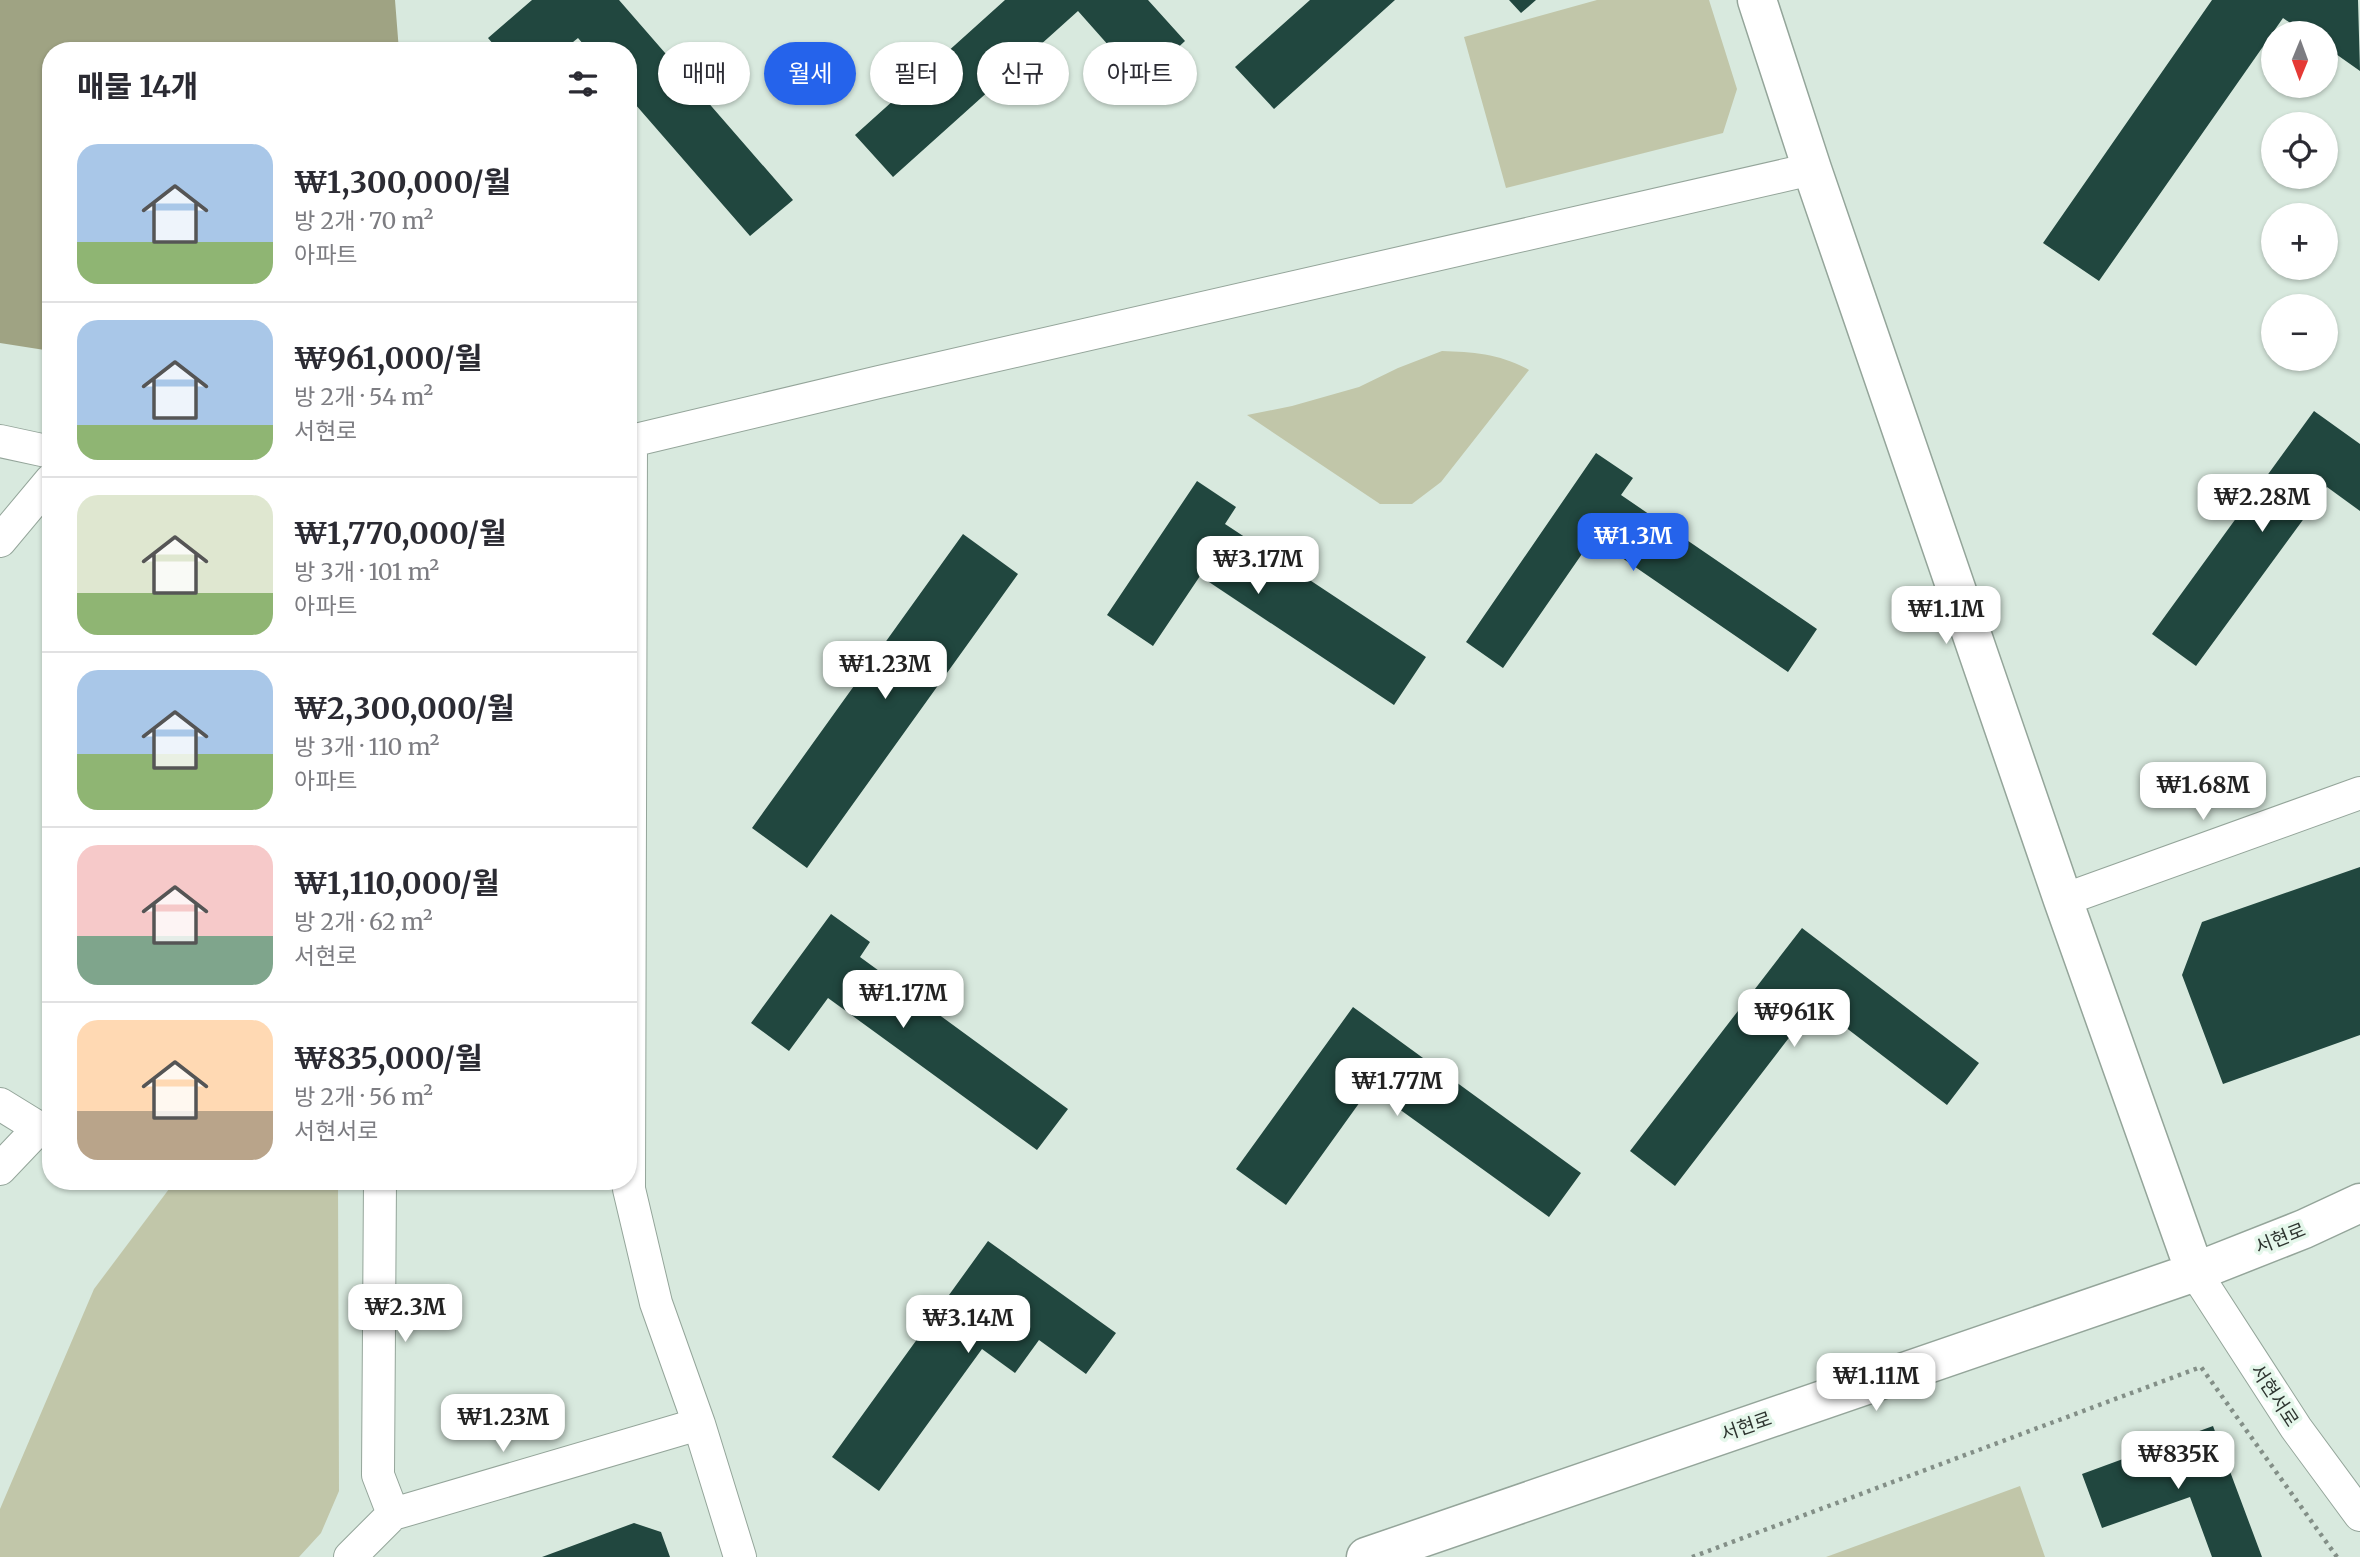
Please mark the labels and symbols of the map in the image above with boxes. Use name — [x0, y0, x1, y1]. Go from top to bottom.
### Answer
north arrow — [2261, 21, 2338, 98]
pin: ₩2.28M — [2205, 475, 2319, 534]
pin: ₩1.3M — [1584, 514, 1682, 573]
pin: ₩3.17M — [1201, 536, 1315, 596]
pin: ₩1.1M — [1897, 586, 1995, 646]
pin: ₩1.23M — [828, 642, 942, 701]
pin: ₩1.68M — [2146, 762, 2260, 822]
pin: ₩1.17M — [846, 970, 960, 1030]
pin: ₩961K — [1745, 990, 1843, 1049]
pin: ₩1.77M — [1340, 1058, 1454, 1118]
street label: 서현로 — [2251, 1217, 2309, 1259]
pin: ₩2.3M — [356, 1284, 454, 1344]
pin: ₩3.14M — [911, 1296, 1025, 1355]
pin: ₩1.11M — [1819, 1354, 1933, 1413]
street label: 서현서로 — [2246, 1359, 2304, 1431]
pin: ₩1.23M — [446, 1394, 560, 1454]
street label: 서현로 — [1717, 1406, 1775, 1446]
pin: ₩835K — [2129, 1432, 2227, 1491]

